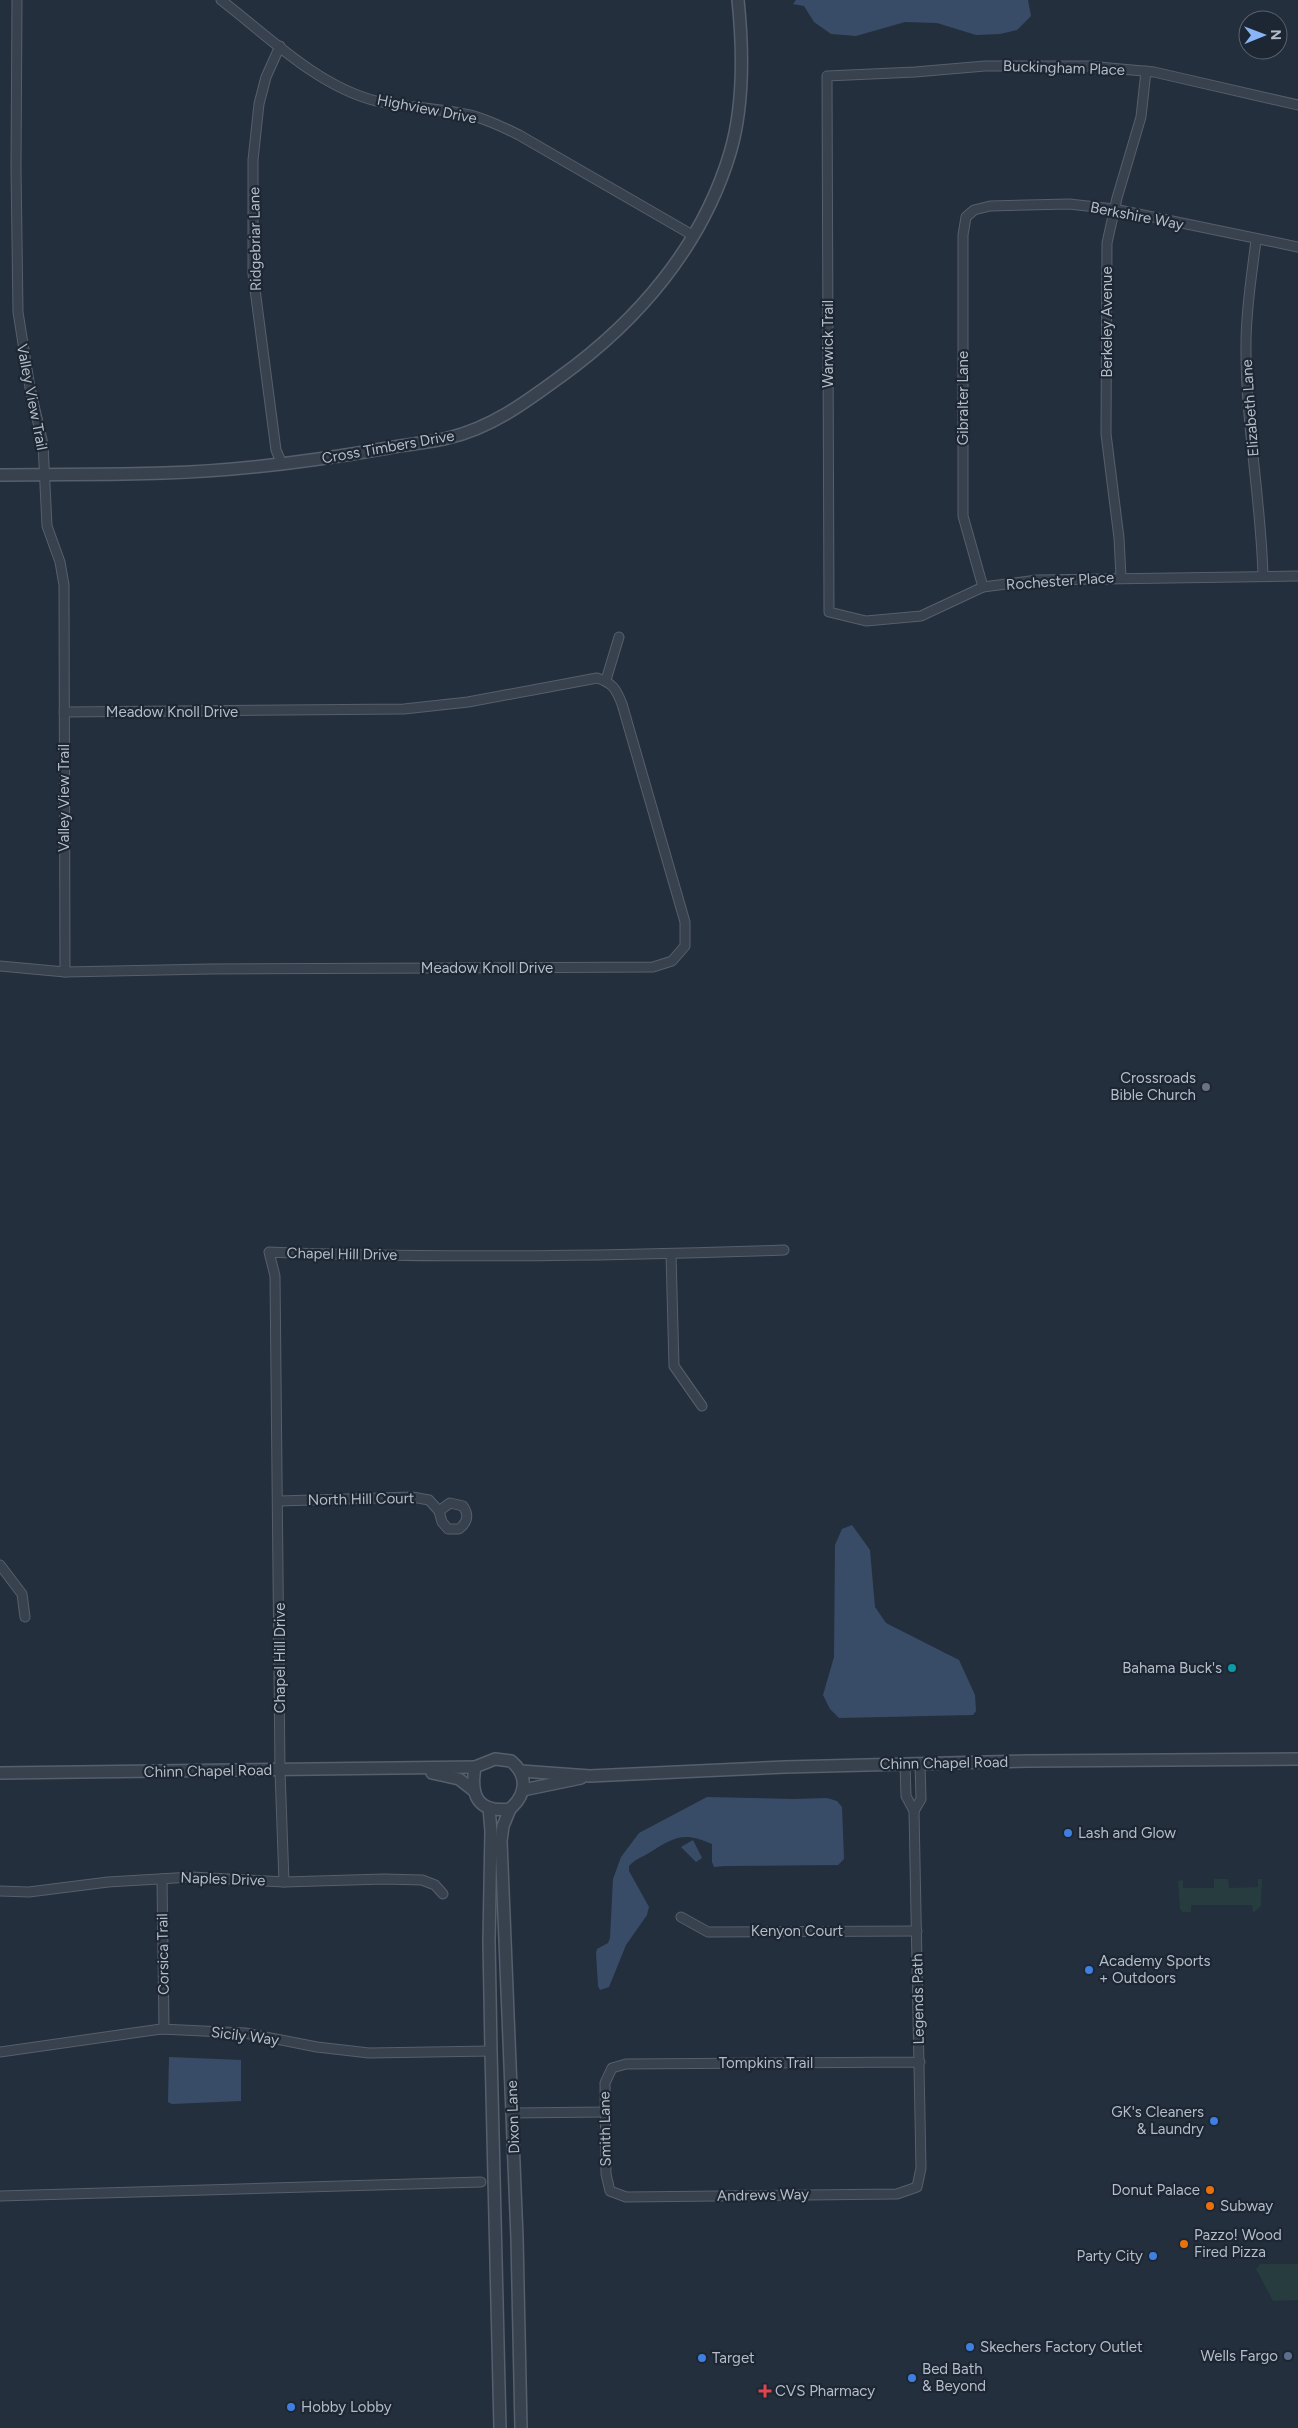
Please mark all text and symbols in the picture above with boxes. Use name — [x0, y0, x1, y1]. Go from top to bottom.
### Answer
north arrow — [1238, 10, 1288, 60]
text: N — [1267, 29, 1284, 40]
street label: Buckingham Place — [1003, 57, 1125, 79]
street label: Highview Drive — [376, 91, 478, 127]
street label: Ridgebriar Lane — [245, 187, 265, 291]
street label: Berkshire Way — [1089, 198, 1185, 234]
street label: Berkeley Avenue — [1098, 266, 1116, 378]
street label: Warwick Trail — [819, 300, 837, 388]
street label: Valley View Trail — [13, 342, 51, 452]
street label: Gibralter Lane — [954, 351, 972, 445]
street label: Elizabeth Lane — [1238, 359, 1262, 457]
street label: Cross Timbers Drive — [320, 426, 456, 468]
street label: Rochester Place — [1005, 568, 1115, 594]
street label: Meadow Knoll Drive — [106, 703, 238, 721]
street label: Valley View Trail — [55, 744, 73, 852]
street label: Meadow Knoll Drive — [421, 959, 553, 977]
place label: Crossroads Bible Church — [1110, 1069, 1196, 1104]
marker: Crossroads Bible Church — [1200, 1081, 1212, 1093]
street label: Chapel Hill Drive — [287, 1244, 397, 1264]
street label: North Hill Court — [307, 1489, 415, 1509]
street label: Chapel Hill Drive — [271, 1603, 289, 1713]
place label: Bahama Buck's — [1122, 1659, 1222, 1677]
marker: Bahama Buck's — [1226, 1662, 1238, 1674]
street label: Chinn Chapel Road — [880, 1753, 1008, 1773]
street label: Chinn Chapel Road — [144, 1761, 272, 1781]
place label: Lash and Glow — [1078, 1824, 1176, 1842]
marker: Lash and Glow — [1062, 1827, 1074, 1839]
street label: Naples Drive — [180, 1869, 266, 1889]
street label: Corsica Trail — [153, 1913, 173, 1995]
street label: Kenyon Court — [751, 1922, 844, 1940]
place label: Academy Sports + Outdoors — [1099, 1952, 1211, 1987]
street label: Legends Path — [908, 1953, 928, 2045]
marker: Academy Sports + Outdoors — [1083, 1964, 1095, 1976]
street label: Sicily Way — [210, 2023, 280, 2049]
street label: Tompkins Trail — [719, 2054, 813, 2072]
street label: Dixon Lane — [503, 2080, 523, 2154]
street label: Smith Lane — [595, 2091, 615, 2167]
place label: GK's Cleaners & Laundry — [1111, 2103, 1204, 2138]
marker: GK's Cleaners & Laundry — [1208, 2115, 1220, 2127]
place label: Donut Palace — [1111, 2181, 1200, 2199]
marker: Donut Palace — [1204, 2184, 1216, 2196]
street label: Andrews Way — [717, 2185, 809, 2205]
place label: Subway — [1220, 2197, 1273, 2215]
marker: Subway — [1204, 2200, 1216, 2212]
place label: Pazzo! Wood Fired Pizza — [1194, 2226, 1282, 2261]
marker: Pazzo! Wood Fired Pizza — [1178, 2238, 1190, 2250]
place label: Party City — [1077, 2247, 1143, 2265]
marker: Party City — [1147, 2250, 1159, 2262]
place label: Skechers Factory Outlet — [980, 2338, 1143, 2356]
marker: Skechers Factory Outlet — [964, 2341, 976, 2353]
place label: Wells Fargo — [1200, 2347, 1278, 2365]
place label: Target — [712, 2349, 755, 2367]
marker: Wells Fargo — [1282, 2350, 1294, 2362]
marker: Target — [696, 2352, 708, 2364]
place label: Bed Bath & Beyond — [922, 2360, 986, 2395]
marker: Bed Bath & Beyond — [906, 2372, 918, 2384]
place label: CVS Pharmacy — [775, 2382, 875, 2400]
marker: CVS Pharmacy — [759, 2385, 771, 2397]
place label: Hobby Lobby — [301, 2398, 392, 2416]
marker: Hobby Lobby — [285, 2401, 297, 2413]

